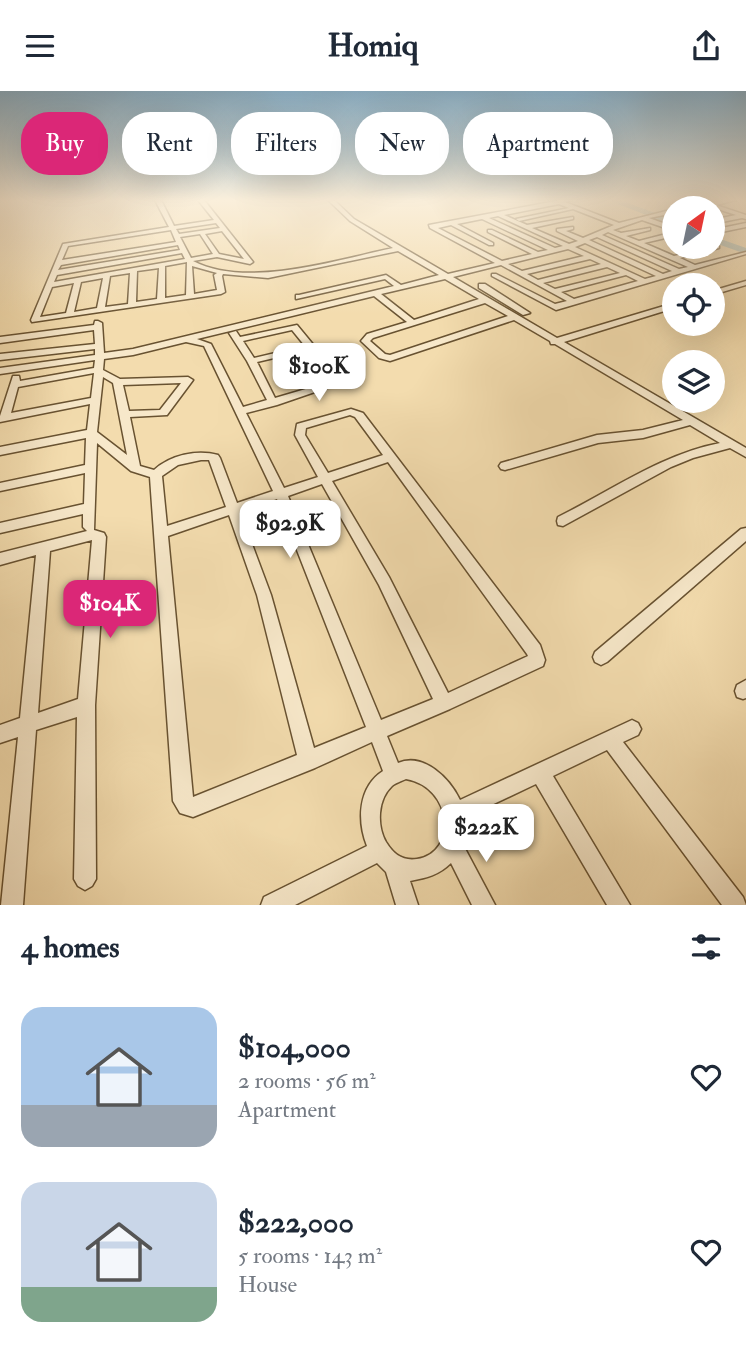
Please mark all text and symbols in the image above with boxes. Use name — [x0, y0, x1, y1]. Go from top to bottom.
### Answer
text: Homiq — [327, 26, 419, 66]
icon: menu — [21, 27, 59, 65]
icon: share — [687, 27, 725, 65]
chip: Buy — [21, 112, 108, 175]
chip: Rent — [122, 112, 217, 175]
chip: Filters — [231, 112, 341, 175]
chip: New — [355, 112, 449, 175]
chip: Apartment — [463, 112, 613, 175]
north arrow — [662, 196, 724, 259]
map controls — [662, 196, 725, 413]
button: locate — [662, 273, 725, 336]
pin: $100K — [270, 343, 368, 403]
button: layers — [662, 350, 725, 413]
text: $100K — [289, 351, 349, 380]
pin: $92.9K — [233, 501, 347, 560]
text: $92.9K — [256, 508, 324, 537]
pin: $104K — [61, 581, 159, 640]
text: $104K — [79, 588, 141, 617]
pin: $222K — [437, 805, 535, 864]
text: $222K — [454, 812, 518, 841]
icon: filters — [687, 928, 725, 966]
text: 4 homes — [21, 929, 120, 966]
text: $104,000 — [238, 1029, 351, 1066]
icon: home — [77, 1035, 161, 1119]
icon: heart — [687, 1058, 725, 1096]
text: 2 rooms · 56 m² — [238, 1066, 376, 1095]
text: Apartment — [238, 1095, 336, 1124]
text: $222,000 — [238, 1204, 354, 1241]
icon: home — [77, 1210, 161, 1294]
icon: heart — [687, 1233, 725, 1271]
text: 5 rooms · 143 m² — [238, 1241, 382, 1270]
text: House — [238, 1270, 297, 1299]

